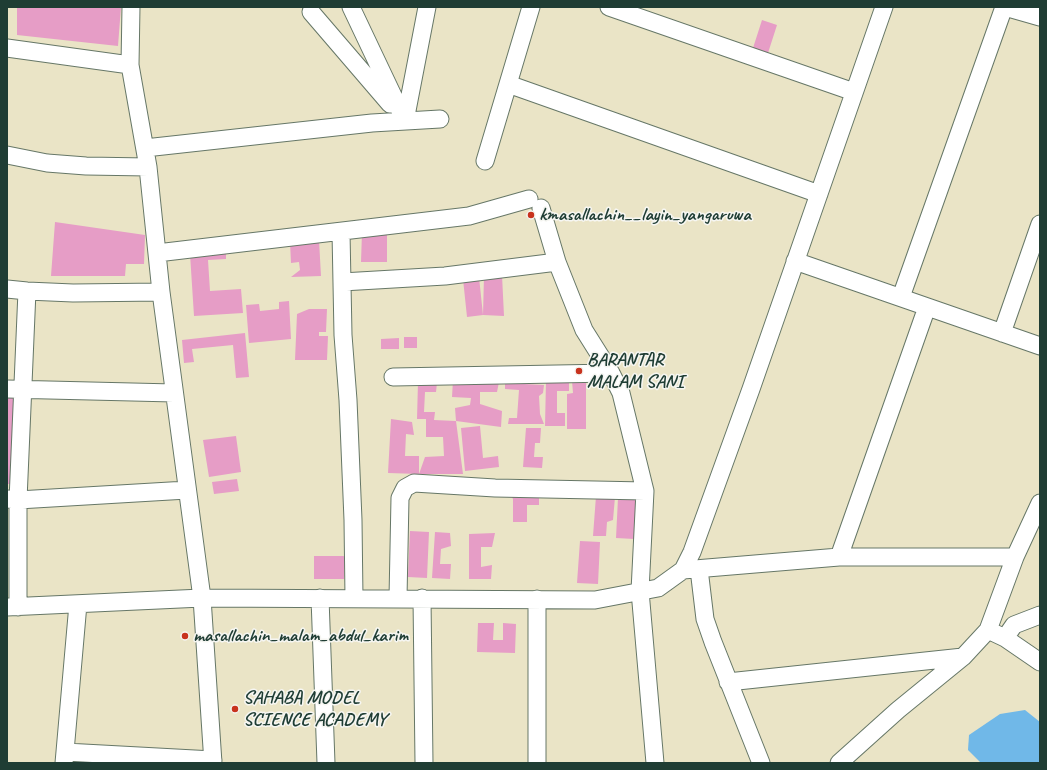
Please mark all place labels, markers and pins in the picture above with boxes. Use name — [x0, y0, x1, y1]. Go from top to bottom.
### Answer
place label: kmasallachin__layin_yangaruwa — [539, 204, 751, 226]
marker: kmasallachin__layin_yangaruwa — [526, 210, 536, 220]
place label: BARANTAR MALAM SANI — [587, 349, 683, 393]
marker: BARANTAR MALAM SANI — [574, 366, 584, 376]
place label: masallachin_malam_abdul_karim — [193, 625, 408, 647]
marker: masallachin_malam_abdul_karim — [180, 631, 190, 641]
place label: SAHABA MODEL SCIENCE ACADEMY — [243, 687, 387, 731]
marker: SAHABA MODEL SCIENCE ACADEMY — [230, 704, 240, 714]

